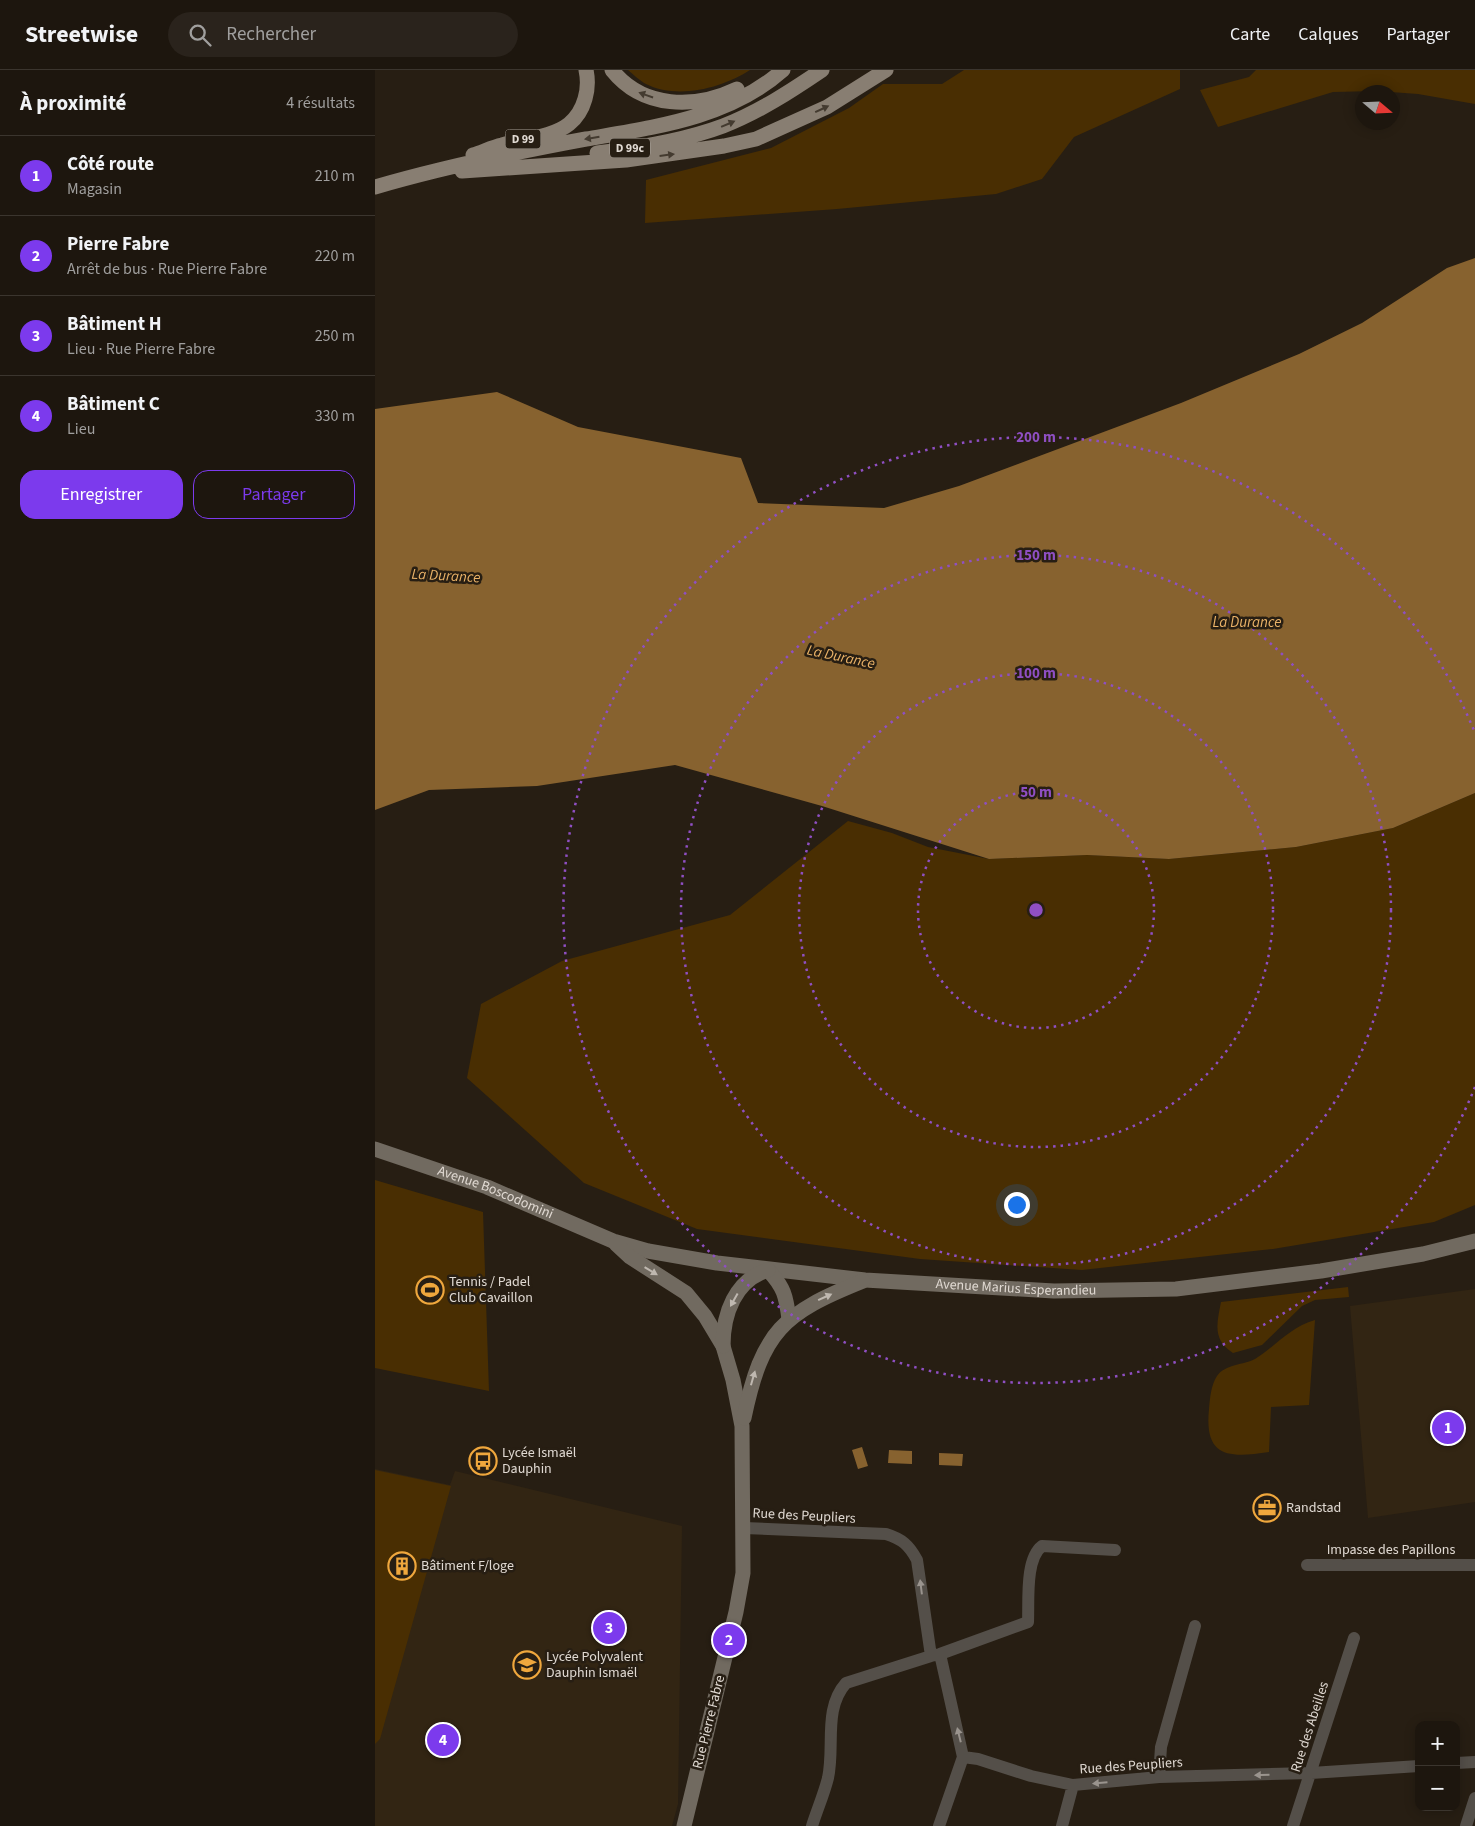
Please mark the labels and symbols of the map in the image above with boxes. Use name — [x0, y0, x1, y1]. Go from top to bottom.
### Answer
north arrow — [1355, 85, 1400, 130]
one-way arrow — [638, 91, 653, 98]
one-way arrow — [815, 105, 829, 113]
one-way arrow — [721, 119, 735, 127]
road number: D 99 — [505, 130, 541, 148]
one-way arrow — [583, 135, 599, 143]
road number: D 99c — [610, 138, 650, 158]
one-way arrow — [660, 151, 676, 159]
text: 200 m — [1016, 427, 1056, 448]
text: 150 m — [1016, 545, 1056, 566]
water label: La Durance — [411, 564, 481, 588]
water label: La Durance — [1213, 612, 1281, 633]
water label: La Durance — [805, 640, 877, 674]
text: 100 m — [1016, 663, 1056, 684]
text: 50 m — [1020, 782, 1052, 803]
centre of rings — [1027, 901, 1045, 919]
street label: Avenue Boscodomini — [435, 1161, 556, 1224]
your location — [1004, 1192, 1030, 1218]
one-way arrow — [645, 1266, 658, 1275]
place label: Tennis / Padel Club Cavaillon — [449, 1272, 533, 1308]
street label: Avenue Marius Esperandieu — [935, 1274, 1097, 1301]
sports icon: Tennis / Padel Club Cavaillon — [415, 1275, 445, 1305]
one-way arrow — [818, 1292, 832, 1300]
one-way arrow — [729, 1293, 738, 1307]
one-way arrow — [749, 1371, 757, 1386]
pin: 1 — [1432, 1409, 1464, 1447]
place label: Lycée Ismaël Dauphin — [502, 1443, 577, 1479]
bus stop icon: Lycée Ismaël Dauphin — [468, 1446, 498, 1476]
office icon: Randstad — [1252, 1493, 1282, 1523]
place label: Randstad — [1286, 1498, 1341, 1518]
street label: Rue des Peupliers — [752, 1503, 856, 1529]
street label: Impasse des Papillons — [1327, 1540, 1455, 1560]
building icon: Bâtiment F/loge — [387, 1551, 417, 1581]
place label: Bâtiment F/loge — [421, 1556, 514, 1576]
one-way arrow — [917, 1579, 925, 1595]
pin: 3 — [593, 1609, 625, 1647]
pin: 2 — [713, 1621, 745, 1659]
place label: Lycée Polyvalent Dauphin Ismaël — [546, 1647, 643, 1683]
school or university icon: Lycée Polyvalent Dauphin Ismaël — [512, 1650, 542, 1680]
street label: Rue Pierre Fabre — [688, 1673, 730, 1771]
street label: Rue des Abeilles — [1286, 1679, 1334, 1775]
pin: 4 — [427, 1721, 459, 1759]
one-way arrow — [955, 1728, 963, 1743]
street label: Rue des Peupliers — [1079, 1752, 1183, 1780]
one-way arrow — [1254, 1771, 1270, 1779]
one-way arrow — [1091, 1779, 1107, 1787]

